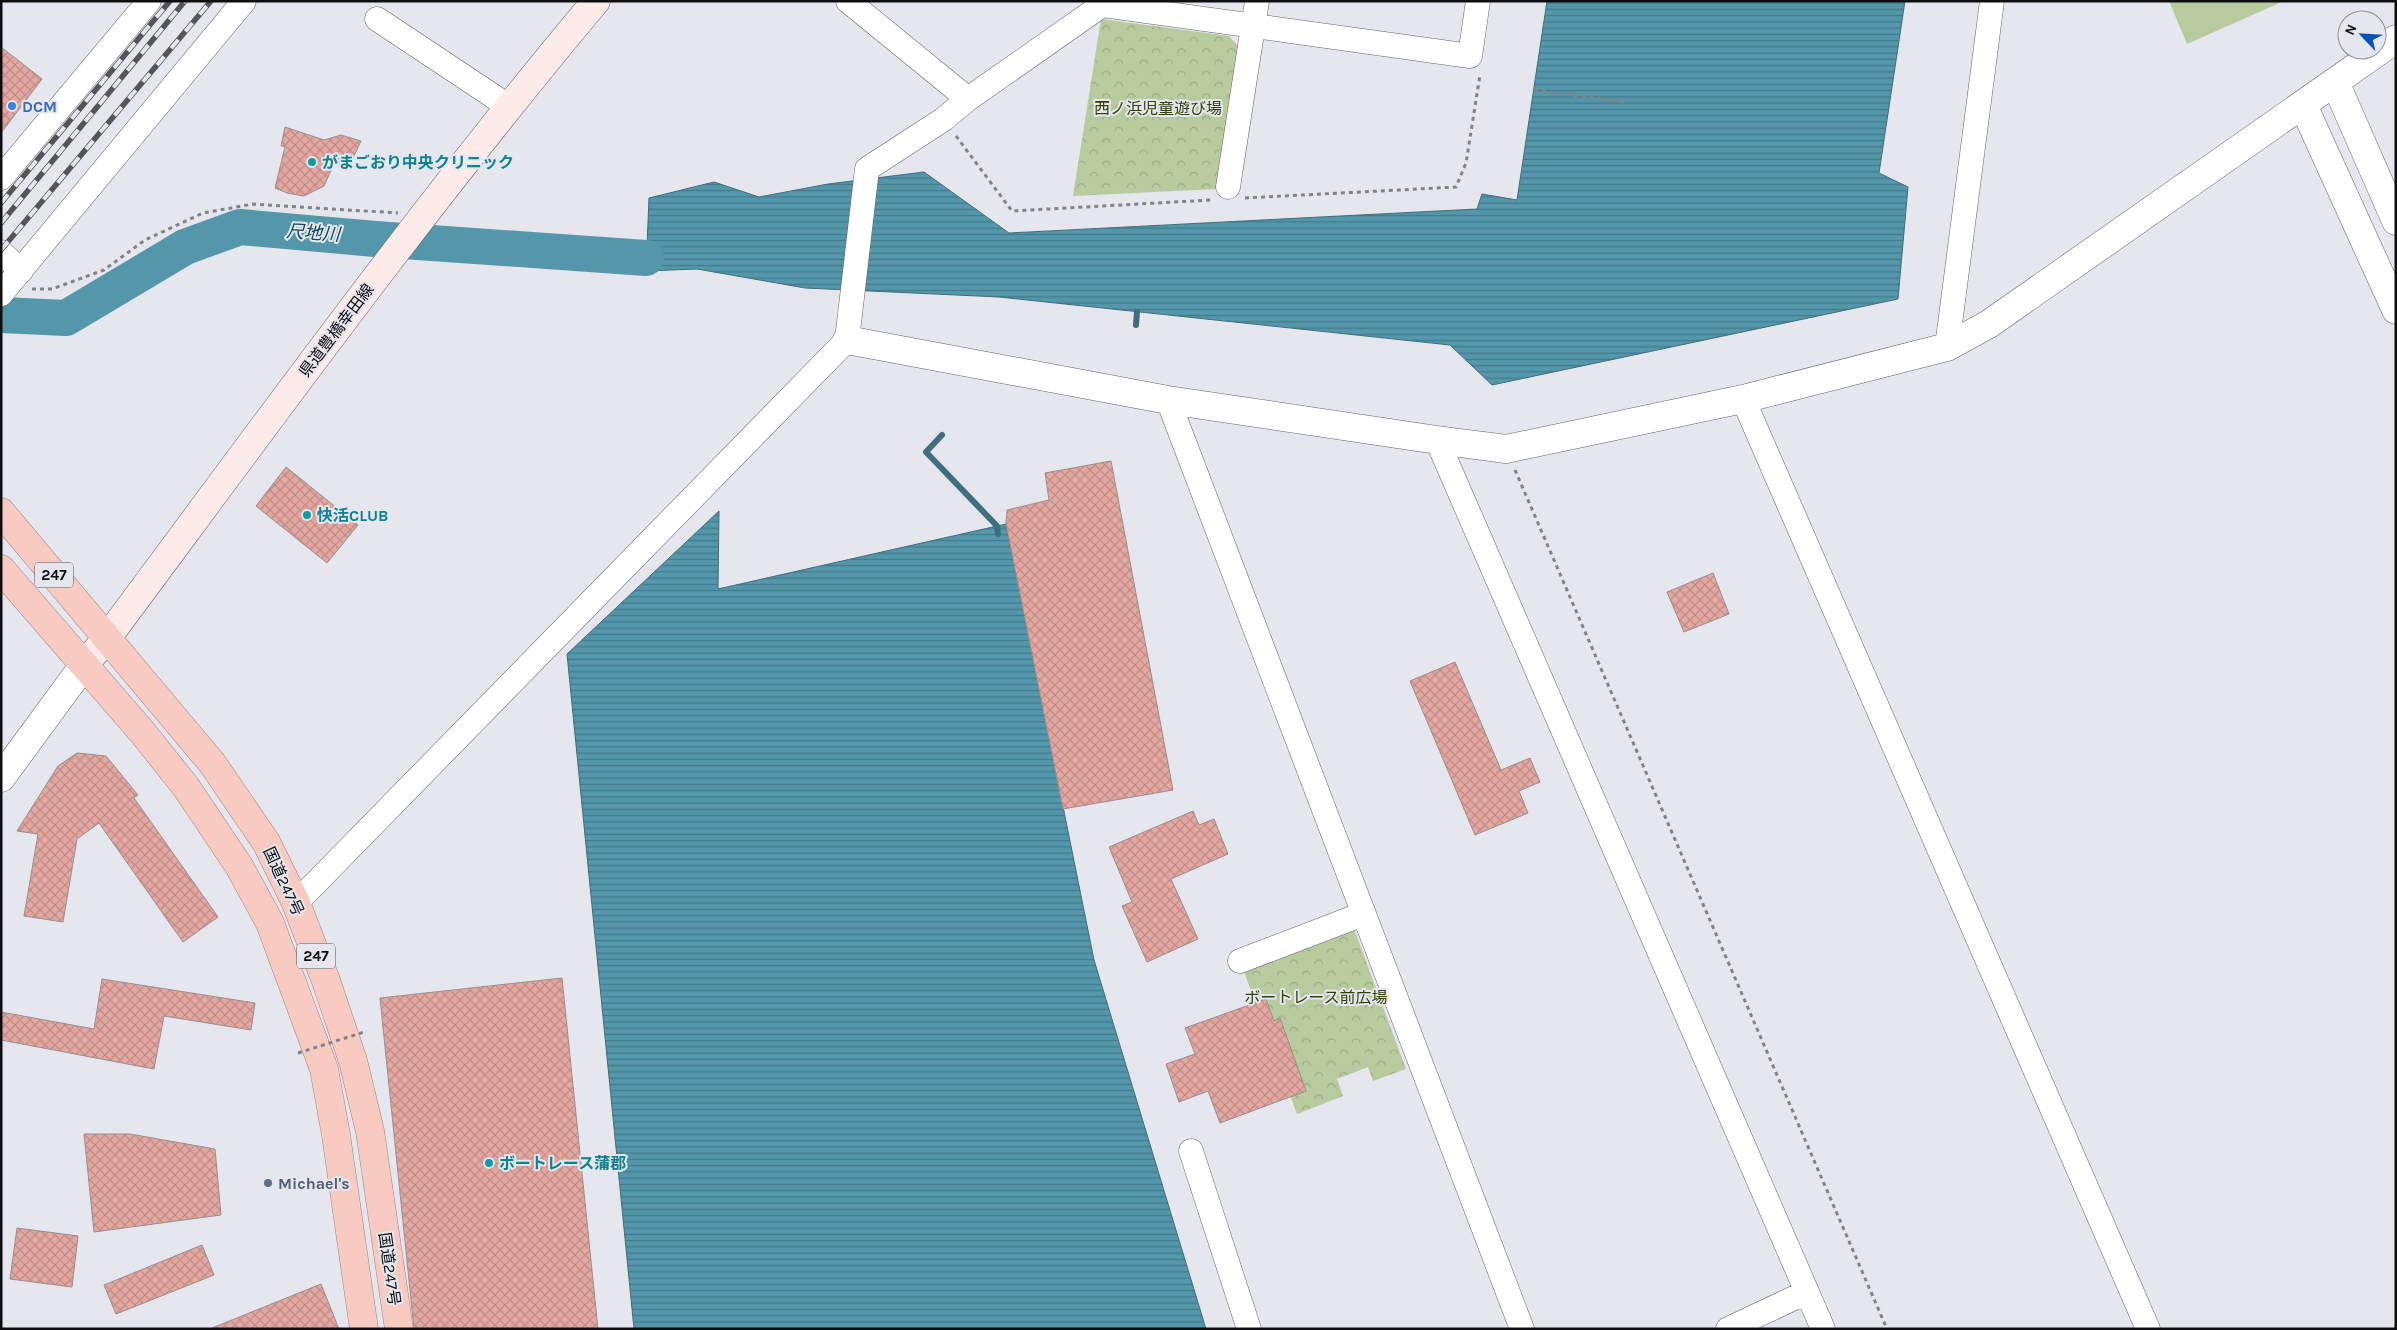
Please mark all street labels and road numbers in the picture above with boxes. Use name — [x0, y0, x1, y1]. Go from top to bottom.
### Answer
street label: 県道豊橋幸田線 — [295, 280, 378, 381]
road number: 247 — [35, 562, 73, 588]
street label: 国道247号 — [259, 844, 308, 919]
road number: 247 — [297, 944, 335, 968]
street label: 国道247号 — [375, 1231, 404, 1307]

